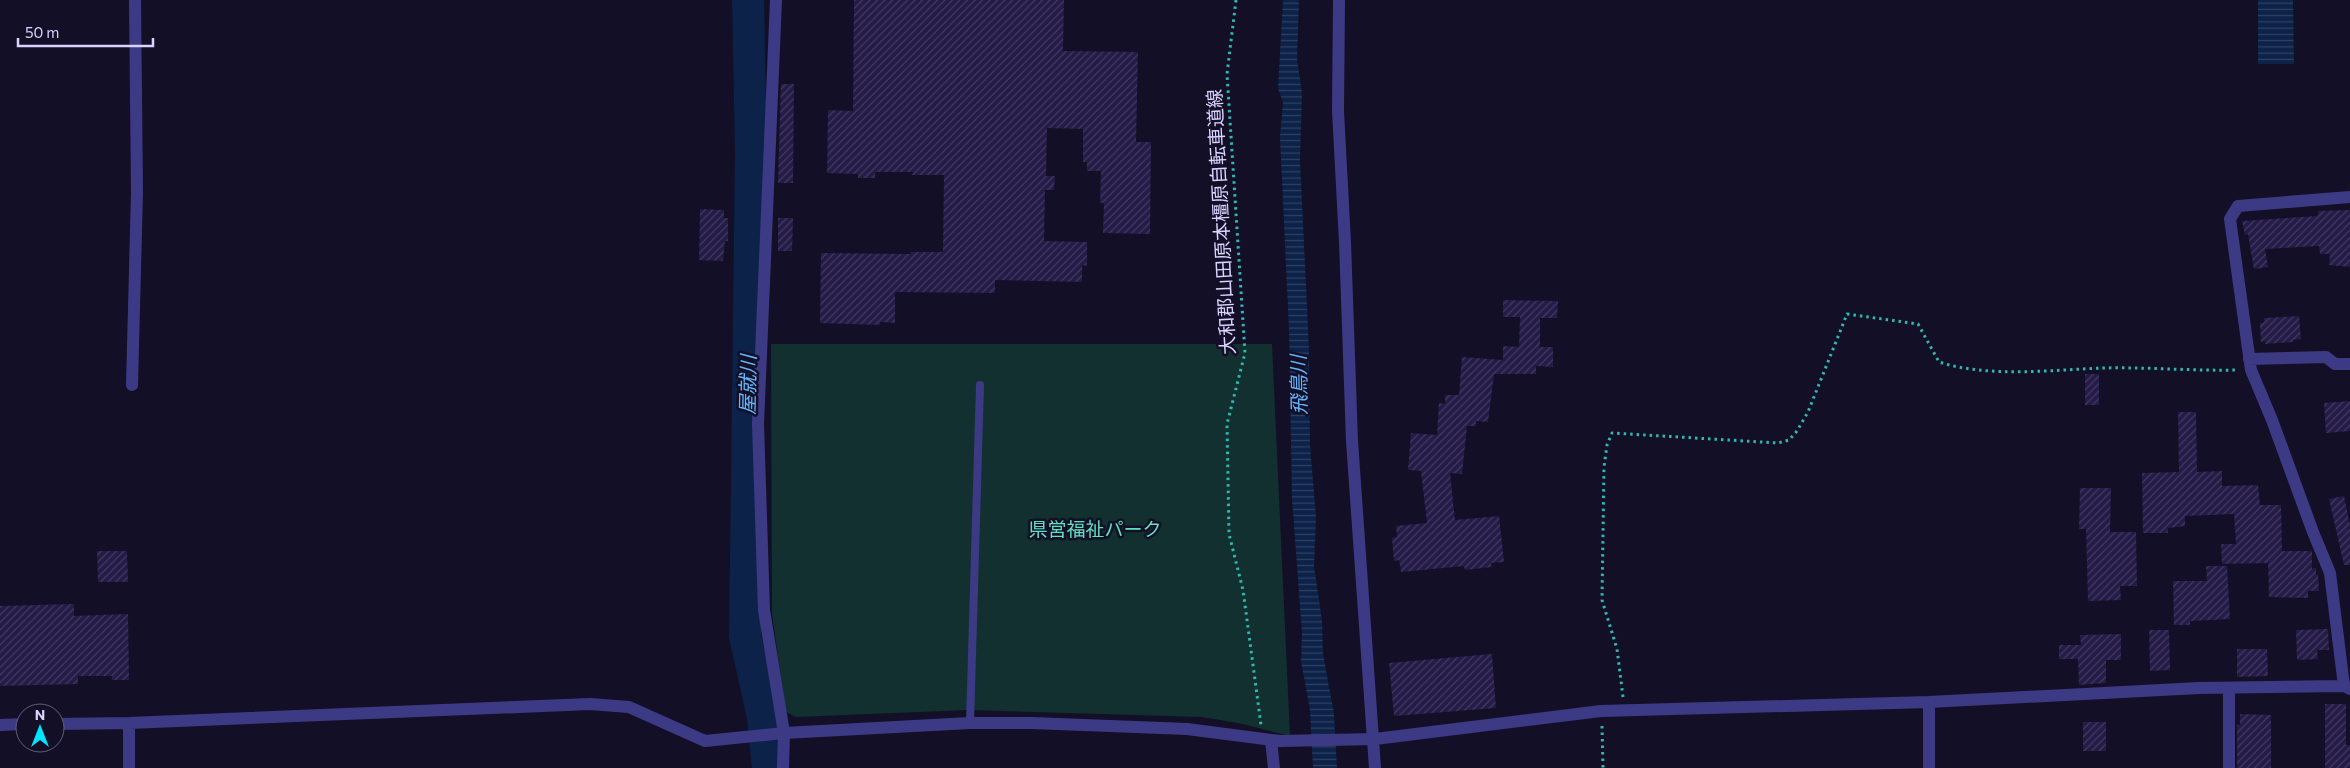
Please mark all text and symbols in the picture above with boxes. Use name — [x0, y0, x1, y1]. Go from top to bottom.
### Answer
scale bar — [18, 15, 152, 47]
text: 50 m — [25, 23, 59, 41]
street label: 大和郡山田原本橿原自転車道線 — [1202, 89, 1239, 355]
water label: 屋就川 — [734, 353, 760, 415]
water label: 飛鳥川 — [1285, 353, 1311, 415]
park label: 県営福祉パーク — [1028, 517, 1162, 540]
north arrow — [15, 703, 65, 753]
text: N — [35, 706, 45, 723]

